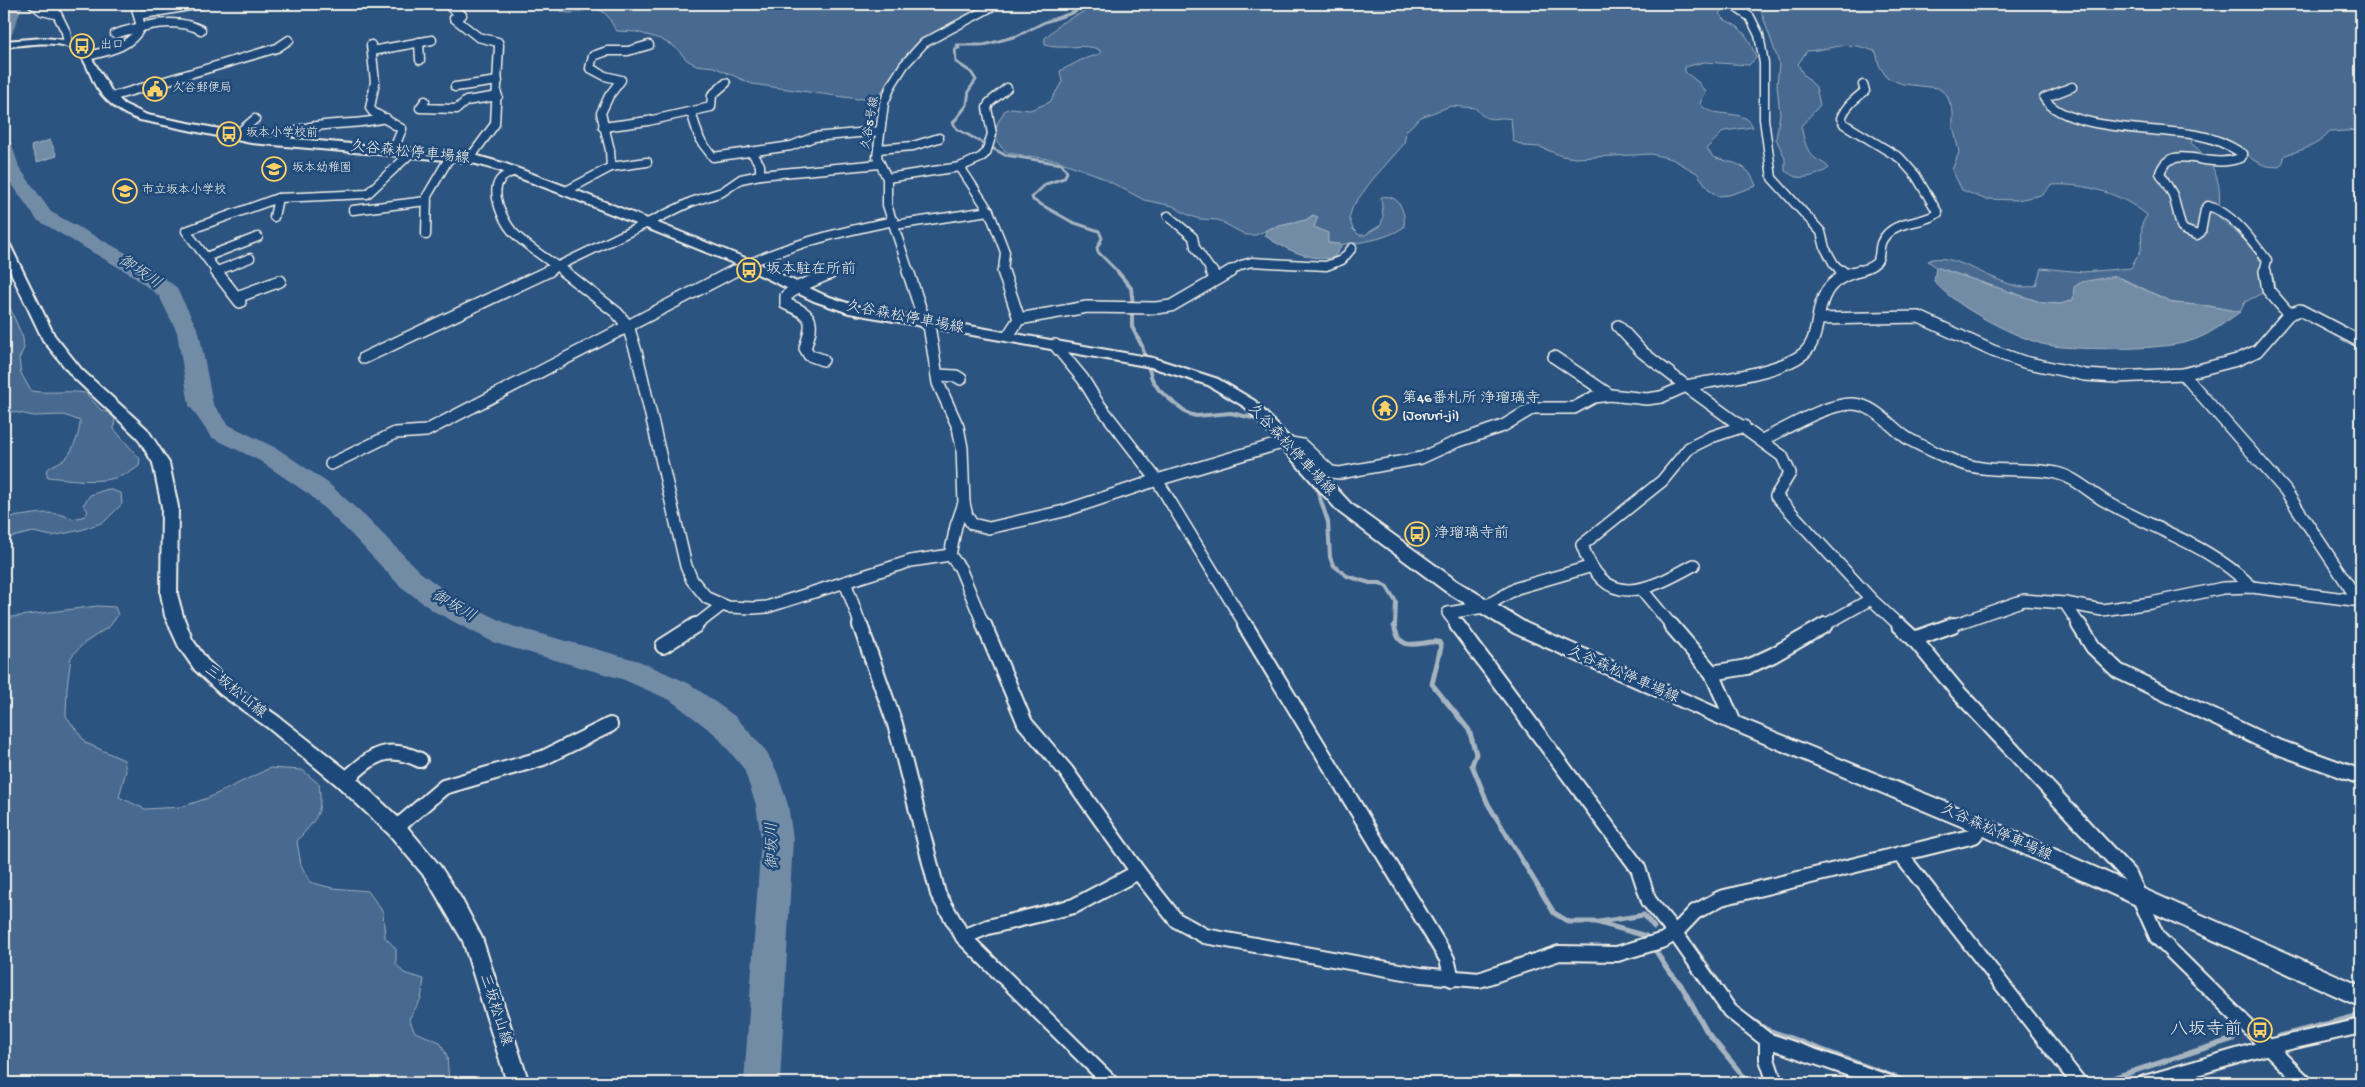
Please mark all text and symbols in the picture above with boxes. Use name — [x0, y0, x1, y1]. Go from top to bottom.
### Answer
bus stop icon: 出口 — [69, 33, 95, 59]
place label: 出口 — [100, 38, 124, 53]
public building icon: 久谷郵便局 — [142, 76, 168, 102]
place label: 久谷郵便局 — [172, 81, 232, 96]
street label: 久谷5号線 — [858, 95, 883, 151]
bus stop icon: 坂本小学校前 — [216, 121, 242, 147]
place label: 坂本小学校前 — [246, 126, 318, 141]
street label: 久谷森松停車場線 — [349, 137, 471, 168]
school or university icon: 坂本幼稚園 — [261, 156, 287, 182]
place label: 坂本幼稚園 — [292, 161, 352, 176]
school or university icon: 市立坂本小学校 — [112, 178, 138, 204]
place label: 市立坂本小学校 — [142, 183, 226, 198]
water label: 御坂川 — [114, 251, 165, 294]
bus stop icon: 坂本駐在所前 — [736, 257, 762, 283]
place label: 坂本駐在所前 — [766, 260, 856, 279]
street label: 久谷森松停車場線 — [844, 297, 966, 338]
place label: 第46番札所 浄瑠璃寺 (Joruri-ji) — [1402, 389, 1540, 425]
temple icon: 第46番札所 浄瑠璃寺 (Joruri-ji) — [1372, 395, 1398, 421]
street label: 久谷森松停車場線 — [1243, 399, 1339, 500]
bus stop icon: 浄瑠璃寺前 — [1404, 521, 1430, 547]
place label: 浄瑠璃寺前 — [1434, 524, 1509, 543]
water label: 御坂川 — [427, 586, 479, 627]
street label: 久谷森松停車場線 — [1565, 641, 1682, 708]
street label: 三坂松山線 — [200, 661, 270, 723]
street label: 久谷森松停車場線 — [1938, 799, 2055, 866]
water label: 御坂川 — [763, 822, 784, 870]
street label: 三坂松山線 — [475, 971, 516, 1048]
bus stop icon: 八坂寺前 — [2247, 1017, 2273, 1043]
place label: 八坂寺前 — [2170, 1019, 2242, 1041]

